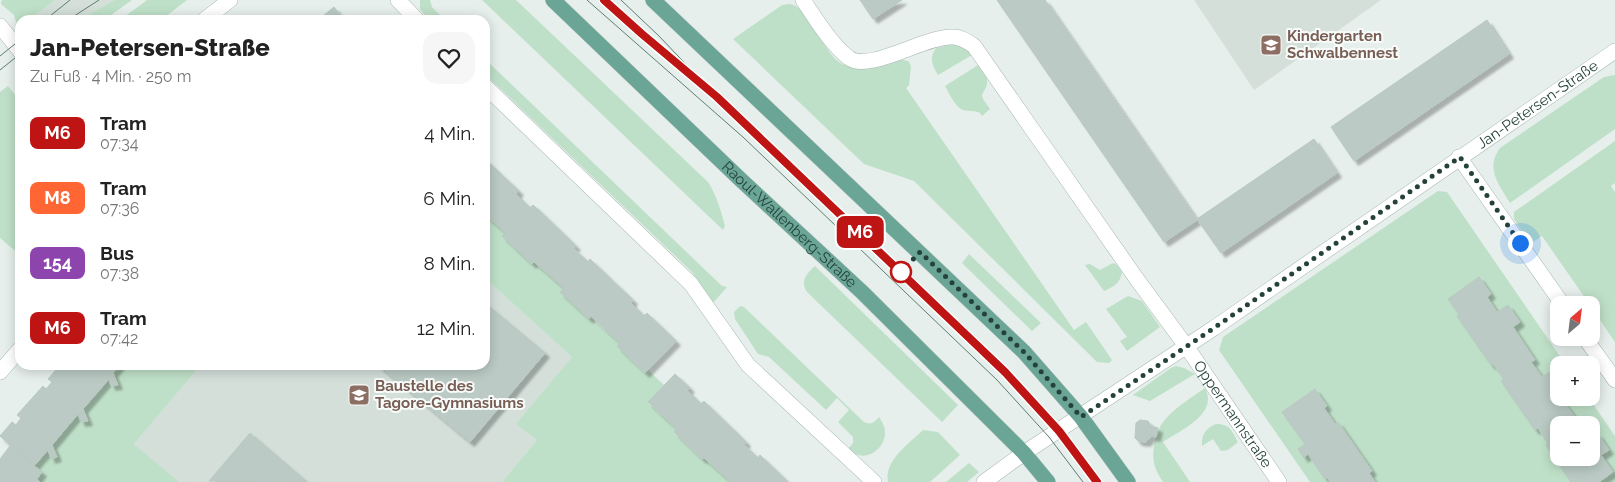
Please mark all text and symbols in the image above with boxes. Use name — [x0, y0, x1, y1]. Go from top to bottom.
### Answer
place label: Kindergarten Schwalbennest — [1287, 27, 1398, 62]
button: heart — [423, 32, 475, 84]
text: Jan-Petersen-Straße — [30, 33, 270, 62]
school or university icon: Kindergarten Schwalbennest — [1259, 33, 1283, 57]
street label: Jan-Petersen-Straße — [1474, 56, 1602, 153]
text: Zu Fuß · 4 Min. · 250 m — [30, 67, 191, 86]
text: Tram — [100, 112, 147, 134]
text: M6 — [44, 122, 71, 143]
text: 4 Min. — [424, 122, 475, 144]
text: 07:34 — [100, 134, 139, 153]
street label: Raoul-Wallenberg-Straße — [718, 158, 861, 292]
text: Tram — [100, 177, 147, 199]
text: M8 — [44, 187, 71, 208]
text: 6 Min. — [423, 187, 475, 209]
text: 07:36 — [100, 199, 139, 218]
line badge: M6 — [838, 216, 882, 248]
text: M6 — [847, 221, 873, 242]
your location — [1508, 231, 1533, 256]
text: Bus — [100, 242, 134, 264]
text: 154 — [43, 252, 72, 273]
text: 8 Min. — [423, 252, 475, 274]
unlabelled marker — [890, 261, 912, 283]
text: 07:38 — [100, 264, 139, 283]
north arrow — [1550, 296, 1600, 346]
map controls — [1550, 296, 1600, 466]
text: Tram — [100, 307, 147, 329]
text: M6 — [44, 317, 71, 338]
text: 12 Min. — [417, 317, 475, 339]
text: 07:42 — [100, 329, 138, 348]
button: + — [1550, 356, 1600, 406]
street label: Oppermannstraße — [1190, 357, 1276, 472]
place label: Baustelle des Tagore-Gymnasiums — [375, 377, 524, 412]
school or university icon: Baustelle des Tagore-Gymnasiums — [347, 383, 371, 407]
button: − — [1550, 416, 1600, 466]

